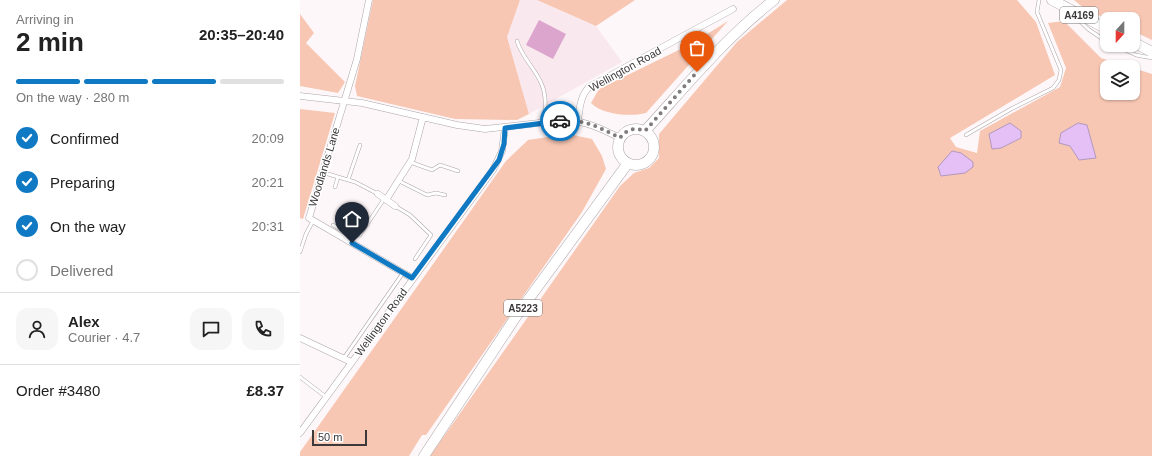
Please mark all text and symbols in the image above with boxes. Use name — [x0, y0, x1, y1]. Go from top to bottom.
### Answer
road number: A4169 — [1060, 7, 1098, 23]
text: Arriving in — [16, 12, 74, 27]
north arrow — [1100, 12, 1140, 52]
map controls — [1100, 12, 1140, 100]
text: 20:35–20:40 — [199, 26, 284, 43]
text: 2 min — [16, 27, 84, 57]
pin — [680, 31, 714, 72]
icon: bag — [686, 37, 708, 59]
street label: Wellington Road — [587, 44, 663, 94]
button: layers — [1100, 60, 1140, 100]
text: On the way · 280 m — [16, 90, 129, 105]
courier — [540, 101, 580, 141]
icon: car — [549, 110, 571, 132]
street label: Woodlands Lane — [306, 126, 342, 208]
icon: check — [16, 127, 38, 149]
text: Confirmed — [50, 130, 119, 147]
text: 20:09 — [251, 131, 284, 146]
icon: check — [16, 171, 38, 193]
text: Preparing — [50, 174, 115, 191]
text: 20:21 — [251, 175, 284, 190]
pin — [335, 202, 369, 243]
icon: home — [341, 208, 363, 230]
icon: check — [16, 215, 38, 237]
text: On the way — [50, 218, 126, 235]
text: 20:31 — [251, 219, 284, 234]
text: Delivered — [50, 262, 113, 279]
street label: Wellington Road — [352, 286, 410, 358]
road number: A5223 — [504, 300, 542, 316]
button: person — [16, 308, 58, 350]
button: chat — [190, 308, 232, 350]
button: phone — [242, 308, 284, 350]
text: Alex — [68, 313, 100, 330]
text: Courier · 4.7 — [68, 330, 140, 345]
text: Order #3480 — [16, 382, 100, 399]
text: £8.37 — [246, 382, 284, 399]
scale bar — [312, 428, 367, 447]
text: 50 m — [318, 431, 342, 443]

